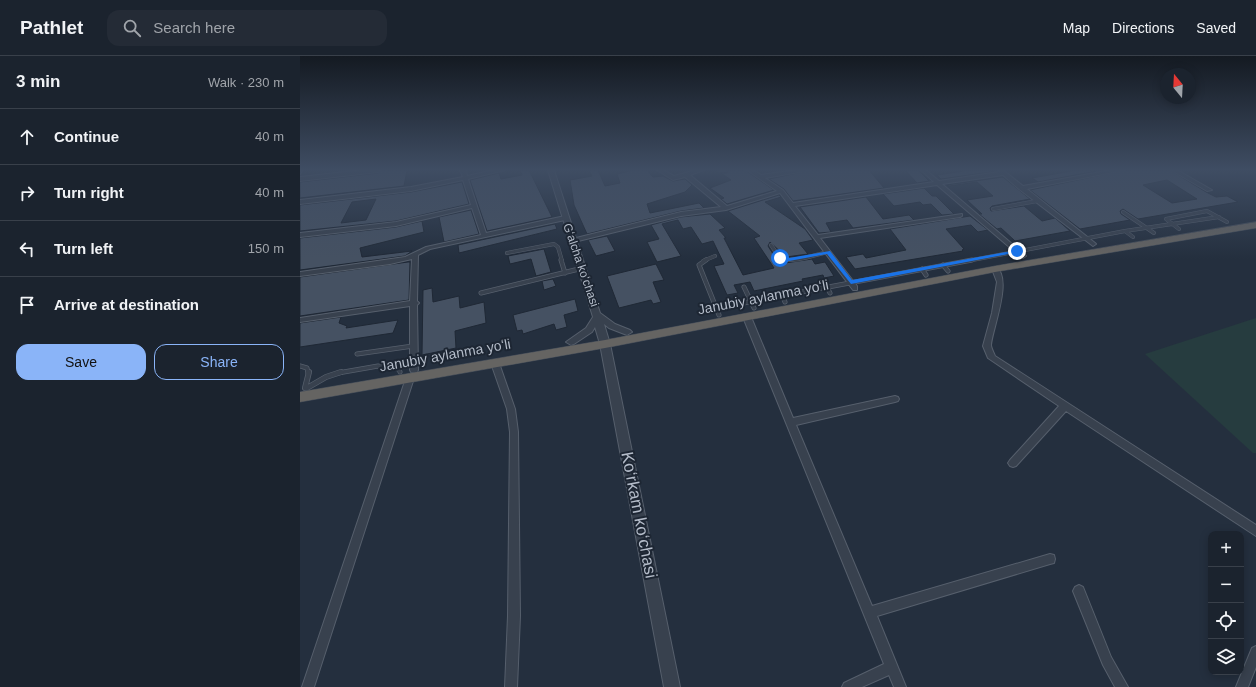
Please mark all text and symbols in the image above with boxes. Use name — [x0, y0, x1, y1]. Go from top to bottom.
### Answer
search box — [107, 10, 387, 46]
text: Pathlet — [20, 17, 83, 38]
icon: search — [121, 17, 143, 39]
text: Search here — [153, 19, 235, 36]
text: Map — [1063, 20, 1090, 36]
text: Directions — [1112, 20, 1174, 36]
text: Saved — [1196, 20, 1236, 36]
north arrow — [1160, 68, 1196, 104]
text: 3 min — [16, 72, 60, 91]
text: Walk · 230 m — [208, 75, 284, 90]
icon: ahead — [16, 126, 38, 148]
text: Continue — [54, 128, 119, 145]
text: 40 m — [255, 129, 284, 144]
icon: right — [16, 182, 38, 204]
text: Turn right — [54, 184, 124, 201]
text: 40 m — [255, 185, 284, 200]
street label: Gʻalcha koʻchasi — [560, 221, 602, 309]
icon: left — [16, 238, 38, 260]
text: Turn left — [54, 240, 113, 257]
text: 150 m — [248, 241, 284, 256]
route end — [1008, 242, 1026, 260]
route start — [771, 249, 789, 267]
street label: Janubiy aylanma yoʻli — [696, 276, 830, 318]
icon: arrive — [16, 294, 38, 316]
text: Arrive at destination — [54, 296, 199, 313]
street label: Janubiy aylanma yoʻli — [378, 336, 512, 374]
button: Save — [16, 344, 146, 380]
button: Share — [154, 344, 284, 380]
street label: Ko‘rkam ko‘chasi — [617, 450, 661, 580]
map controls — [1208, 531, 1244, 675]
button: + — [1208, 531, 1244, 567]
button: − — [1208, 567, 1244, 603]
button: locate — [1208, 603, 1244, 639]
button: layers — [1208, 639, 1244, 675]

